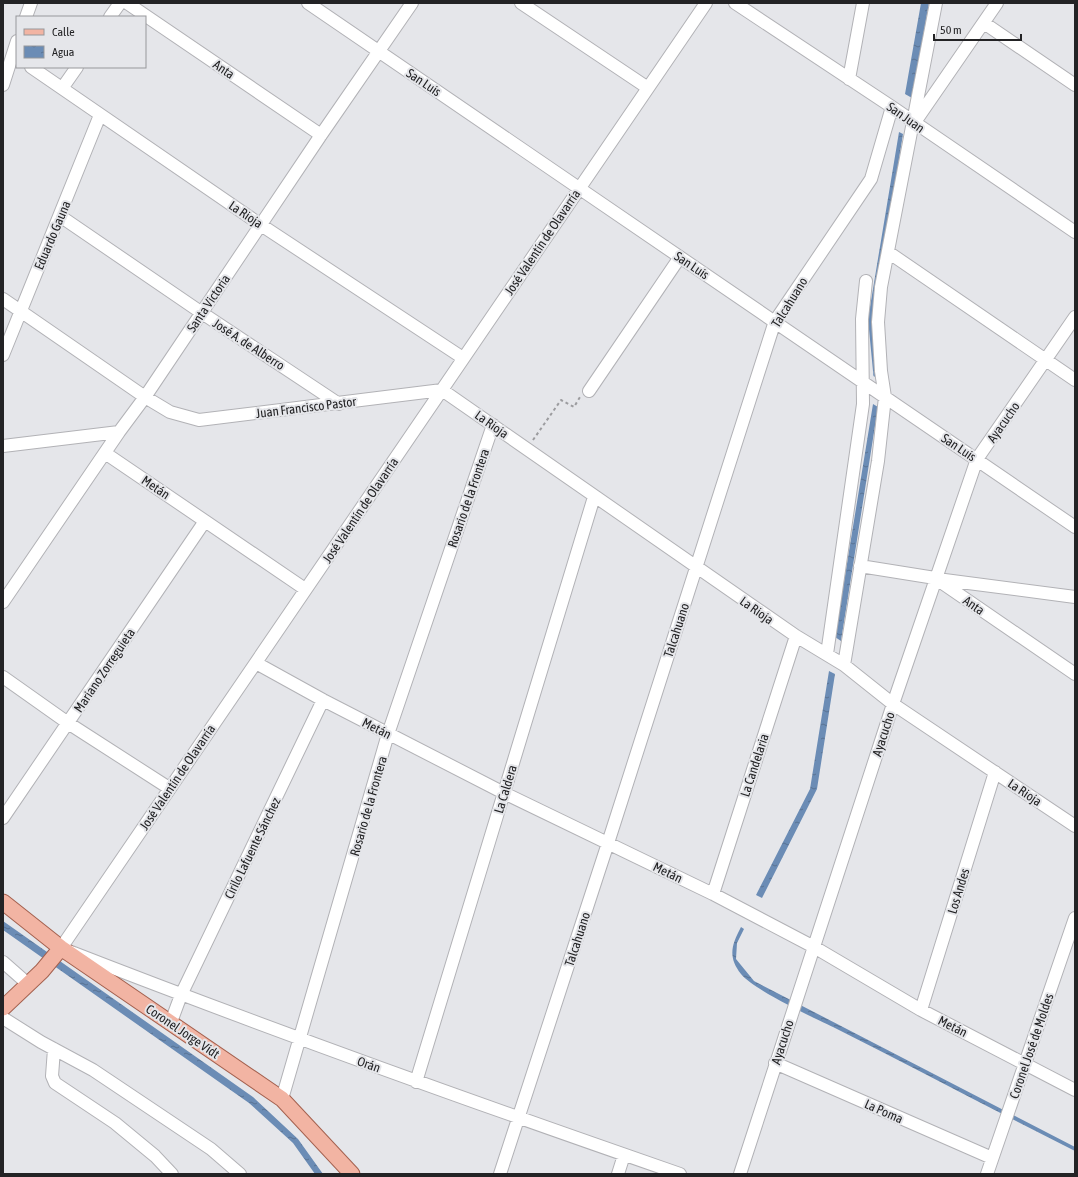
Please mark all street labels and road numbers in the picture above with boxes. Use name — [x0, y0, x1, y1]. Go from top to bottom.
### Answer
street label: Anta — [210, 57, 237, 82]
street label: San Luis — [404, 65, 444, 100]
street label: San Juan — [884, 99, 927, 136]
street label: José Valentín de Olavarría — [502, 187, 583, 298]
street label: Eduardo Gauna — [31, 198, 74, 272]
street label: La Rioja — [226, 198, 265, 231]
street label: San Luis — [672, 248, 712, 283]
street label: Santa Victoria — [184, 272, 233, 335]
street label: Talcahuano — [768, 275, 811, 330]
street label: José A. de Alberro — [210, 316, 287, 373]
street label: Juan Francisco Pastor — [255, 394, 357, 421]
street label: Ayacucho — [984, 399, 1023, 445]
street label: La Rioja — [472, 408, 511, 441]
street label: San Luis — [939, 430, 979, 465]
street label: Rosario de la Frontera — [445, 447, 492, 550]
street label: José Valentín de Olavarría — [320, 455, 401, 566]
street label: Metán — [139, 473, 173, 502]
street label: Anta — [960, 593, 987, 618]
street label: La Rioja — [737, 594, 776, 627]
street label: Talcahuano — [661, 601, 692, 659]
street label: Mariano Zorreguieta — [71, 626, 138, 715]
street label: Ayacucho — [869, 710, 898, 758]
street label: Metán — [360, 715, 394, 742]
street label: José Valentín de Olavarría — [137, 722, 218, 833]
street label: La Candelaria — [737, 732, 772, 799]
street label: Rosario de la Frontera — [347, 754, 390, 858]
street label: La Caldera — [491, 763, 520, 815]
street label: La Rioja — [1005, 776, 1044, 809]
street label: Cirilo Lafuente Sánchez — [221, 795, 284, 901]
street label: Metán — [651, 859, 685, 886]
street label: Los Andes — [944, 866, 973, 916]
street label: Talcahuano — [562, 910, 593, 968]
street label: Coronel José de Moldes — [1006, 991, 1057, 1101]
street label: Coronel Jorge Vidt — [143, 1001, 222, 1062]
street label: Metán — [936, 1013, 970, 1040]
street label: Ayacucho — [768, 1018, 797, 1066]
street label: Orán — [355, 1053, 382, 1076]
street label: La Poma — [862, 1096, 905, 1127]

